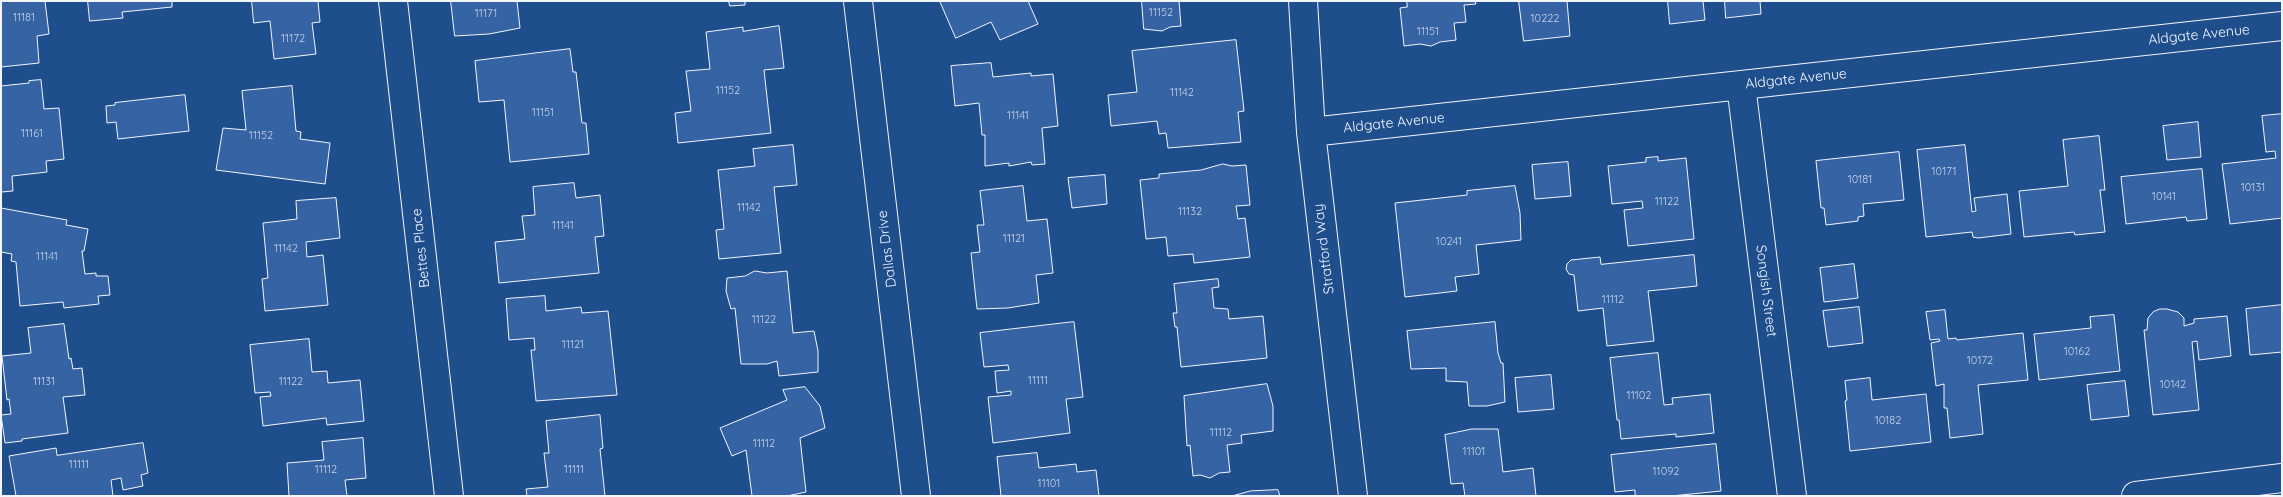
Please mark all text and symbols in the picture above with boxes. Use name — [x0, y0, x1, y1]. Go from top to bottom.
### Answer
house number: 11152 — [1149, 6, 1173, 20]
house number: 11171 — [475, 7, 497, 21]
house number: 11181 — [13, 11, 35, 25]
house number: 10222 — [1531, 12, 1559, 26]
street label: Aldgate Avenue — [2147, 21, 2251, 49]
house number: 11151 — [1417, 25, 1439, 39]
house number: 11172 — [281, 32, 305, 46]
street label: Aldgate Avenue — [1744, 65, 1848, 93]
house number: 11152 — [716, 84, 740, 98]
house number: 11142 — [1170, 86, 1194, 100]
house number: 11151 — [532, 106, 554, 120]
house number: 11141 — [1007, 109, 1029, 123]
street label: Aldgate Avenue — [1342, 109, 1446, 137]
house number: 11161 — [21, 127, 43, 141]
house number: 11152 — [249, 129, 273, 143]
house number: 10171 — [1932, 165, 1956, 179]
house number: 10181 — [1848, 173, 1872, 187]
house number: 10131 — [2241, 181, 2265, 195]
house number: 10141 — [2152, 190, 2176, 204]
house number: 11122 — [1655, 195, 1679, 209]
house number: 11142 — [737, 201, 761, 215]
street label: Stratford Way — [1310, 203, 1338, 295]
house number: 11132 — [1178, 205, 1202, 219]
street label: Bettes Place — [408, 207, 434, 289]
street label: Dallas Drive — [874, 209, 900, 289]
house number: 11141 — [552, 219, 574, 233]
house number: 11121 — [1003, 232, 1025, 246]
house number: 10241 — [1436, 235, 1462, 249]
house number: 11142 — [274, 242, 298, 256]
street label: Songish Street — [1752, 244, 1780, 338]
house number: 11141 — [36, 250, 58, 264]
house number: 11112 — [1602, 293, 1624, 307]
house number: 11122 — [752, 313, 776, 327]
house number: 11121 — [562, 338, 584, 352]
house number: 10162 — [2064, 345, 2090, 359]
house number: 10172 — [1967, 354, 1993, 368]
house number: 11111 — [1028, 374, 1048, 388]
house number: 11131 — [33, 375, 55, 389]
house number: 11122 — [279, 375, 303, 389]
house number: 10142 — [2160, 378, 2186, 392]
house number: 11102 — [1627, 389, 1651, 403]
house number: 10182 — [1875, 414, 1901, 428]
house number: 11112 — [1210, 426, 1232, 440]
house number: 11112 — [753, 437, 775, 451]
house number: 11101 — [1463, 445, 1485, 459]
house number: 11111 — [69, 458, 89, 472]
house number: 11112 — [315, 463, 337, 477]
house number: 11111 — [564, 463, 584, 477]
house number: 11092 — [1653, 465, 1679, 479]
house number: 11101 — [1038, 477, 1060, 491]

